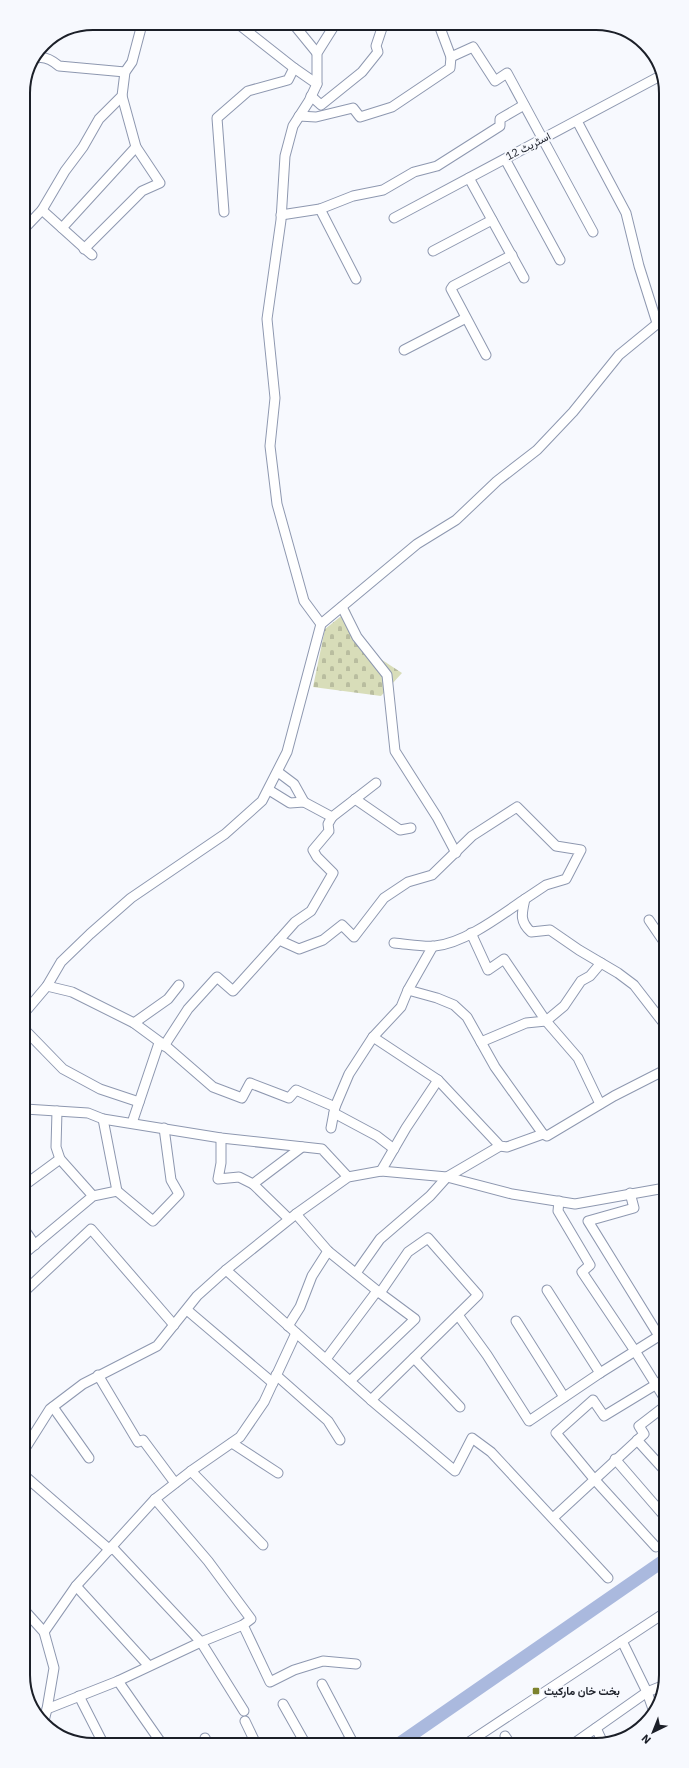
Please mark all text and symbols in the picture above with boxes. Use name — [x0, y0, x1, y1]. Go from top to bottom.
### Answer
street label: اسٹریٹ 12 — [503, 129, 553, 163]
place label: بخت خان مارکیٹ — [544, 1684, 620, 1698]
marker: بخت خان مارکیٹ — [531, 1686, 541, 1696]
north arrow — [633, 1712, 673, 1752]
text: N — [638, 1731, 654, 1747]

